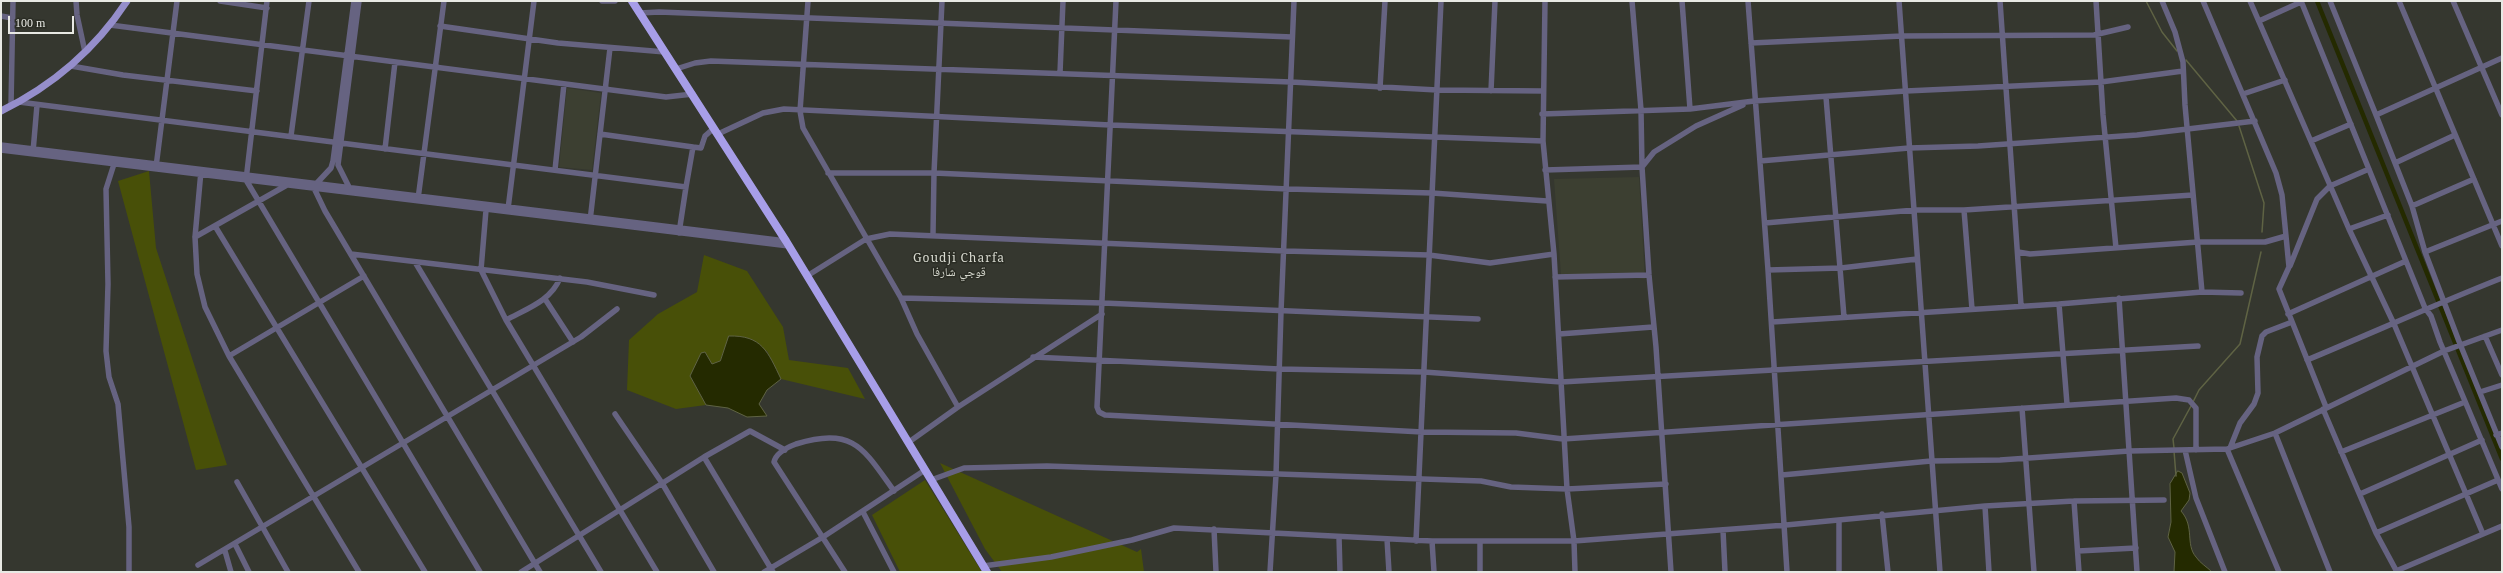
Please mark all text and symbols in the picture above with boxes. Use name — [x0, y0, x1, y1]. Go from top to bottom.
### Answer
scale bar — [10, 8, 76, 34]
text: 100 m — [15, 16, 45, 30]
district label: Goudji Charfa قوجي شارفا — [913, 253, 1005, 281]

